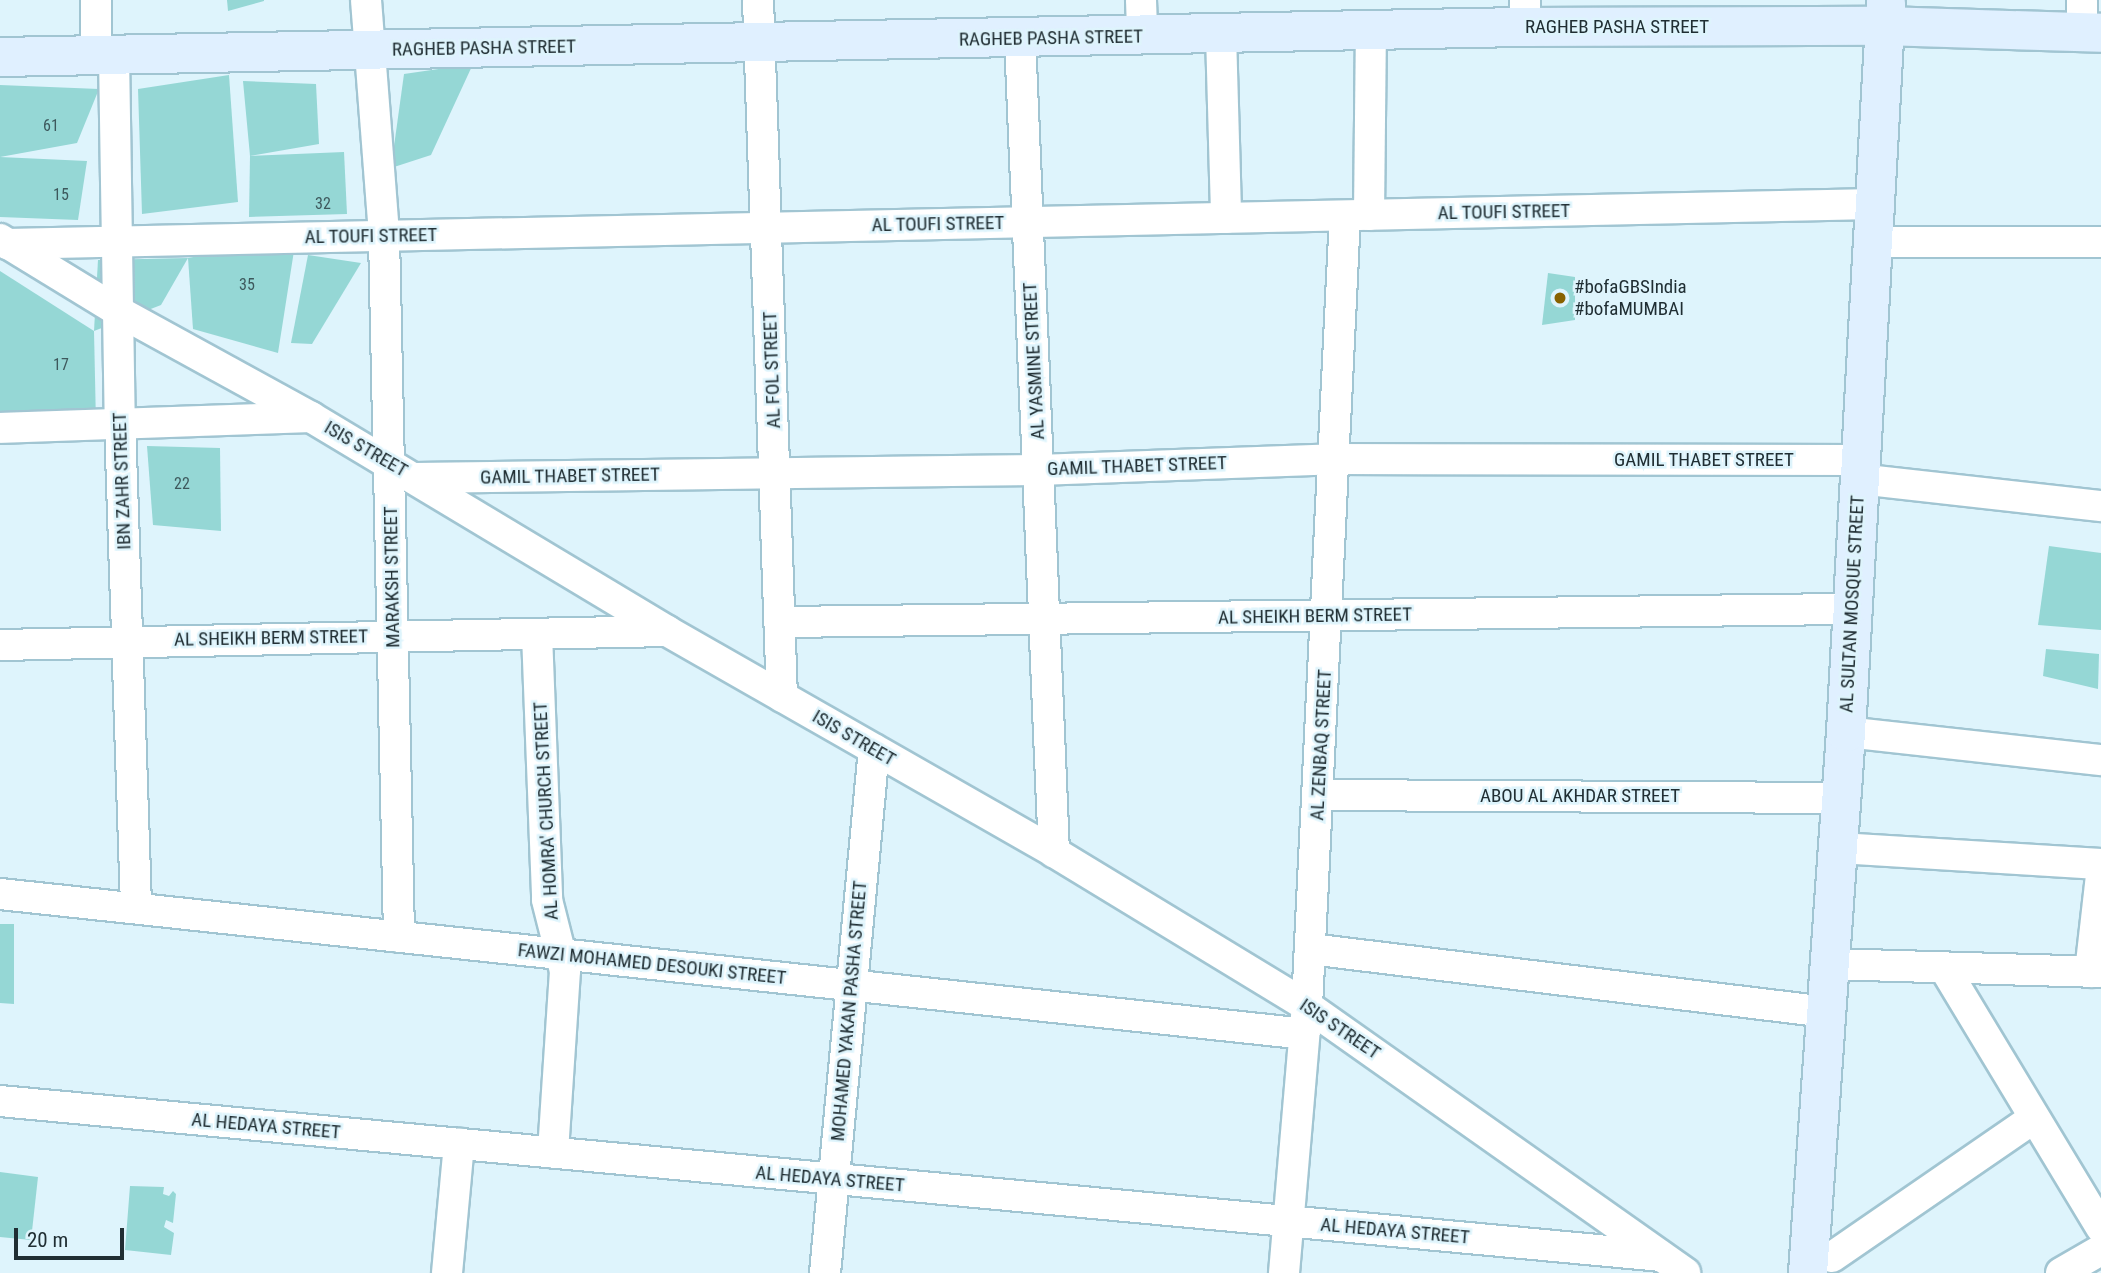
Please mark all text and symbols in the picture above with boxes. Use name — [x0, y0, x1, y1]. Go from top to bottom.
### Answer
street label: RAGHEB PASHA STREET — [1525, 16, 1709, 38]
street label: RAGHEB PASHA STREET — [959, 25, 1143, 51]
street label: RAGHEB PASHA STREET — [392, 35, 576, 61]
house number: 61 — [43, 116, 59, 136]
house number: 15 — [53, 185, 69, 205]
house number: 32 — [315, 194, 331, 214]
street label: AL TOUFI STREET — [1437, 199, 1571, 225]
street label: AL TOUFI STREET — [871, 211, 1005, 237]
street label: AL TOUFI STREET — [304, 223, 438, 249]
house number: 35 — [239, 275, 255, 295]
place label: #bofaGBSIndia #bofaMUMBAI — [1574, 276, 1687, 320]
street label: AL YASMINE STREET — [1018, 282, 1050, 440]
marker: #bofaGBSIndia #bofaMUMBAI — [1552, 290, 1568, 306]
street label: AL FOL STREET — [759, 311, 785, 429]
house number: 17 — [53, 355, 69, 375]
street label: IBN ZAHR STREET — [108, 412, 136, 550]
street label: ISIS STREET — [320, 416, 412, 482]
street label: GAMIL THABET STREET — [1614, 449, 1794, 471]
street label: GAMIL THABET STREET — [1046, 451, 1228, 481]
street label: GAMIL THABET STREET — [480, 463, 660, 489]
house number: 22 — [174, 474, 190, 494]
street label: AL SULTAN MOSQUE STREET — [1835, 495, 1869, 713]
street label: MARAKSH STREET — [379, 506, 405, 648]
street label: AL SHEIKH BERM STREET — [1218, 603, 1412, 629]
street label: AL SHEIKH BERM STREET — [174, 625, 368, 651]
street label: AL ZENBAQ STREET — [1306, 669, 1336, 821]
street label: AL HOMRA' CHURCH STREET — [529, 701, 563, 921]
street label: ISIS STREET — [808, 705, 900, 771]
street label: ABOU AL AKHDAR STREET — [1480, 785, 1680, 807]
street label: MOHAMED YAKAN PASHA STREET — [826, 880, 872, 1142]
street label: FAWZI MOHAMED DESOUKI STREET — [517, 939, 787, 989]
street label: ISIS STREET — [1295, 994, 1385, 1064]
street label: AL HEDAYA STREET — [191, 1108, 341, 1144]
street label: AL HEDAYA STREET — [755, 1161, 905, 1197]
street label: AL HEDAYA STREET — [1320, 1213, 1470, 1249]
scale bar — [18, 1214, 128, 1258]
text: 20 m — [27, 1228, 68, 1252]

